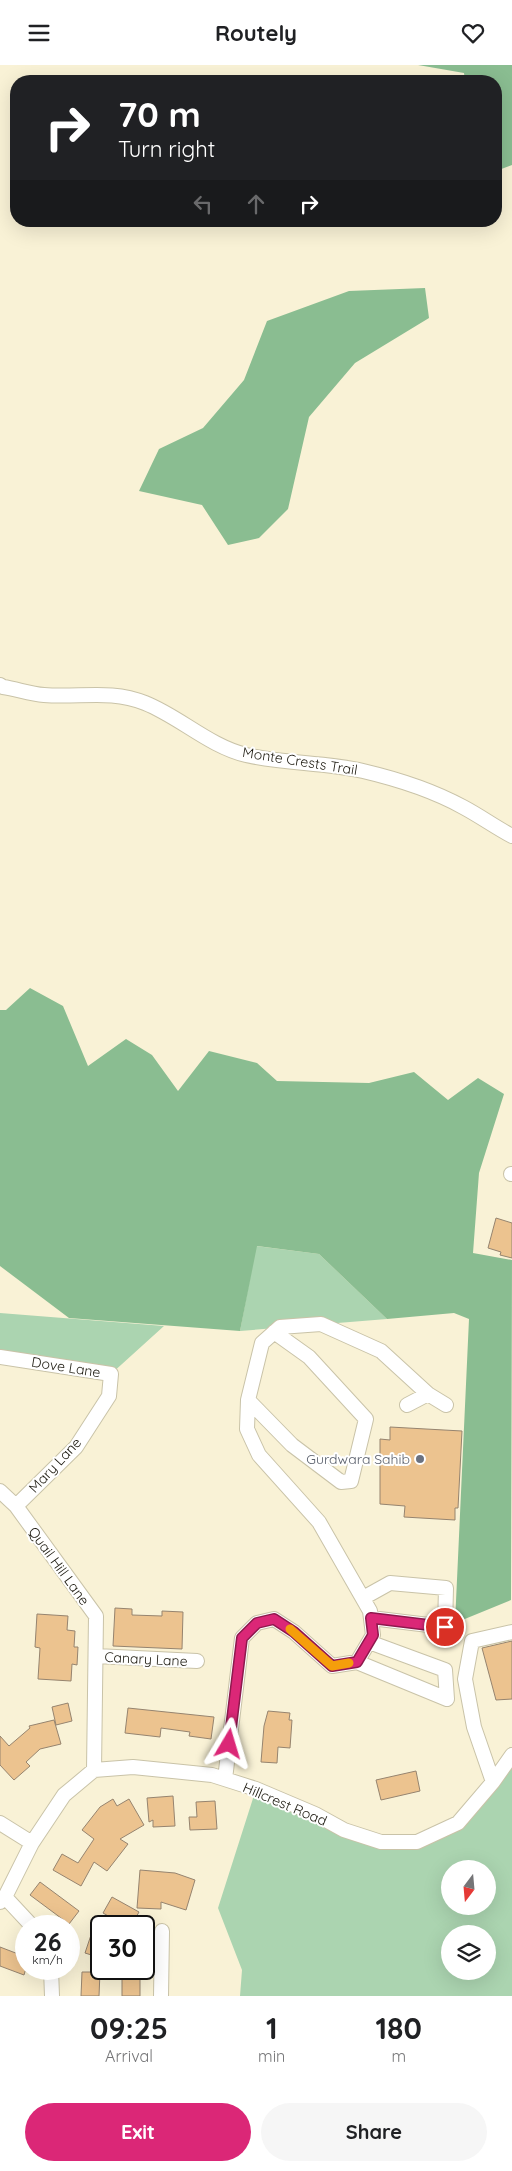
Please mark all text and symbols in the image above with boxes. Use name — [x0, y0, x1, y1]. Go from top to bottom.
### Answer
icon: menu — [25, 19, 53, 47]
text: Routely — [215, 19, 297, 47]
icon: heart — [459, 19, 487, 47]
text: 70 m — [118, 92, 201, 136]
icon: right — [35, 95, 100, 160]
text: Turn right — [118, 135, 215, 163]
icon: left — [189, 190, 217, 218]
icon: ahead — [242, 190, 270, 218]
icon: right — [295, 190, 323, 218]
street label: Monte Crests Trail — [241, 743, 359, 779]
street label: Dove Lane — [30, 1353, 102, 1381]
street label: Mary Lane — [25, 1434, 85, 1496]
place label: Gurdwara Sahib — [306, 1450, 410, 1468]
marker: Gurdwara Sahib — [414, 1453, 426, 1465]
street label: Quail Hill Lane — [24, 1523, 94, 1609]
pin — [424, 1606, 466, 1648]
icon: arrive — [431, 1613, 459, 1641]
street label: Canary Lane — [104, 1648, 188, 1670]
position arrow — [202, 1717, 254, 1769]
street label: Hillcrest Road — [240, 1778, 330, 1830]
north arrow — [441, 1860, 496, 1915]
map controls — [441, 1860, 496, 1980]
speed limit sign: 30 — [90, 1915, 155, 1980]
button: layers — [441, 1925, 496, 1980]
text: 26 — [33, 1926, 62, 1957]
text: km/h — [32, 1952, 63, 1967]
text: 09:25 — [90, 2009, 168, 2047]
text: 1 — [266, 2009, 278, 2047]
text: 180 — [375, 2009, 422, 2047]
text: Arrival — [105, 2046, 153, 2066]
text: min — [258, 2046, 285, 2066]
text: m — [391, 2046, 406, 2066]
button: Exit — [25, 2103, 251, 2161]
button: Share — [261, 2103, 487, 2161]

